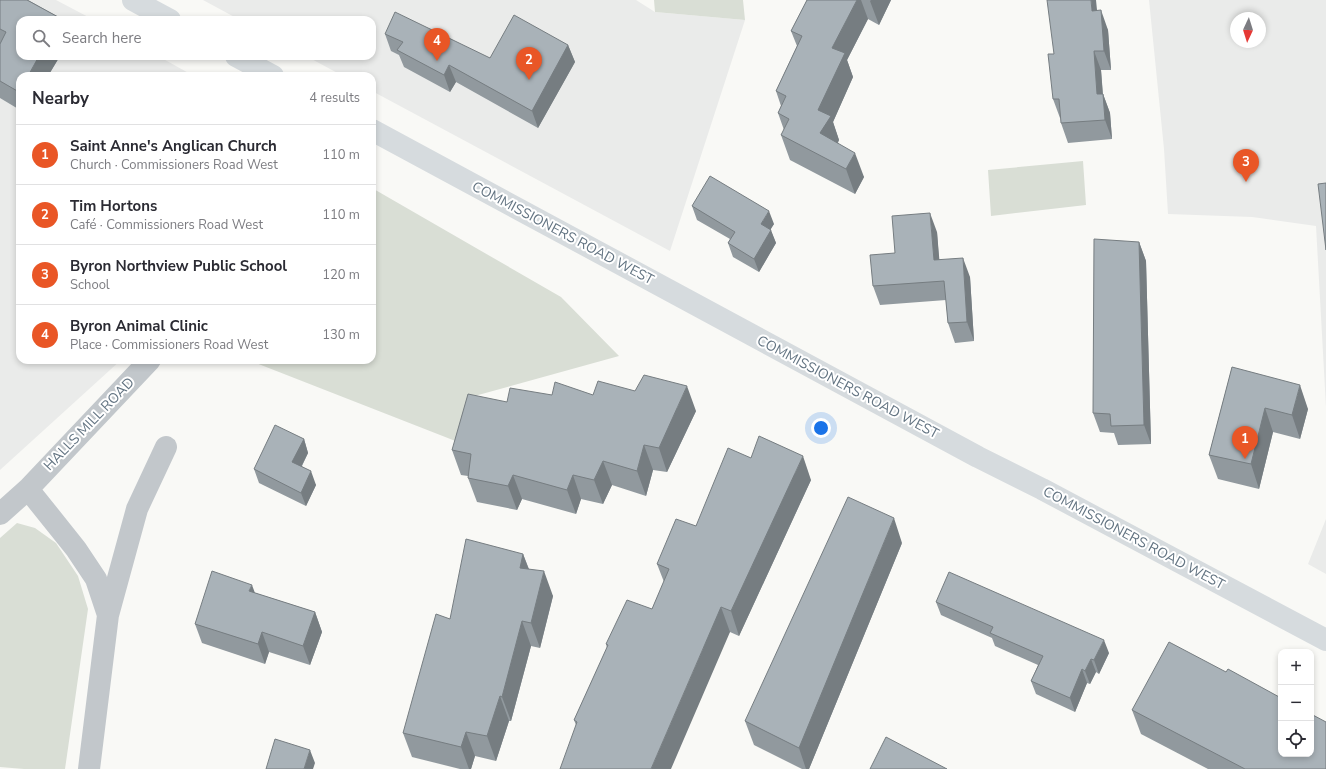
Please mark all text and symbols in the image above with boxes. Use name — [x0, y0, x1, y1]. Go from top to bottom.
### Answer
north arrow — [1230, 12, 1266, 48]
search box — [16, 16, 376, 60]
icon: search — [30, 27, 52, 49]
text: Search here — [62, 28, 142, 48]
pin: 4 — [424, 28, 450, 61]
pin: 2 — [516, 47, 542, 80]
text: Nearby — [32, 87, 89, 110]
text: 4 results — [309, 89, 360, 107]
text: Saint Anne's Anglican Church — [70, 136, 277, 156]
text: 1 — [41, 146, 49, 164]
text: 110 m — [322, 146, 360, 164]
pin: 3 — [1233, 149, 1259, 182]
text: Church · Commissioners Road West — [70, 156, 278, 174]
street label: COMMISSIONERS ROAD WEST — [469, 177, 658, 289]
text: Tim Hortons — [70, 196, 157, 216]
text: 2 — [41, 206, 49, 224]
text: 110 m — [322, 206, 360, 224]
text: Café · Commissioners Road West — [70, 216, 263, 234]
text: Byron Northview Public School — [70, 256, 287, 276]
text: 3 — [41, 266, 49, 284]
text: 120 m — [322, 266, 360, 284]
text: School — [70, 276, 110, 294]
text: Byron Animal Clinic — [70, 316, 208, 336]
text: 4 — [41, 326, 49, 344]
text: 130 m — [322, 326, 360, 344]
street label: COMMISSIONERS ROAD WEST — [754, 331, 943, 443]
text: Place · Commissioners Road West — [70, 336, 268, 354]
street label: HALLS MILL ROAD — [39, 373, 139, 475]
your location — [811, 418, 831, 438]
pin: 1 — [1232, 426, 1258, 459]
street label: COMMISSIONERS ROAD WEST — [1040, 482, 1229, 594]
map controls — [1278, 649, 1314, 757]
button: + — [1278, 649, 1314, 685]
button: − — [1278, 685, 1314, 721]
button: locate — [1278, 721, 1314, 757]

